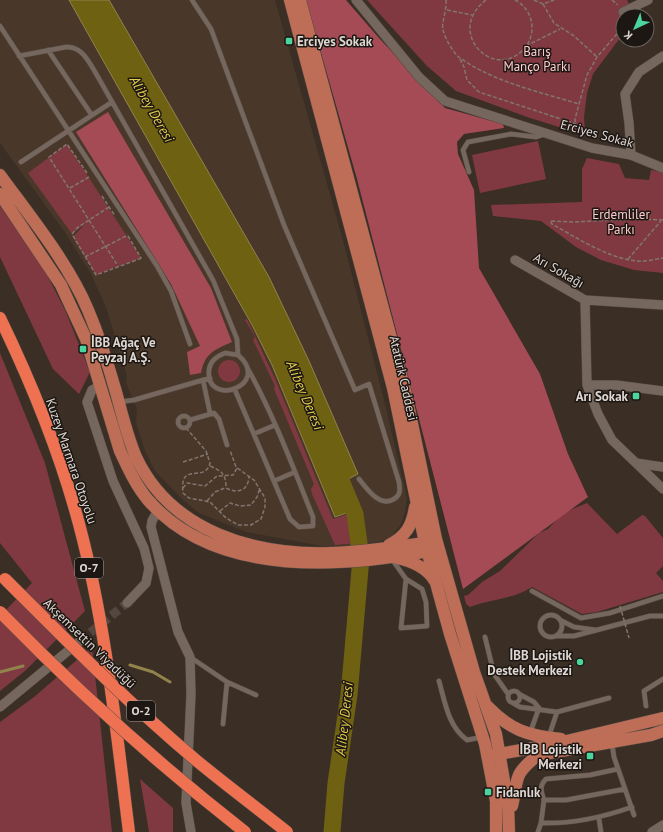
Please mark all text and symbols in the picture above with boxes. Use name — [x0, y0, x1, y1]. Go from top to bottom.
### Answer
north arrow — [615, 8, 655, 48]
text: K — [621, 28, 635, 43]
place label: Erciyes Sokak — [297, 33, 373, 50]
marker: Erciyes Sokak — [284, 36, 294, 46]
park label: Barış Manço Parkı — [503, 43, 571, 75]
water label: Alibey Deresi — [125, 72, 178, 146]
street label: Erciyes Sokak — [558, 116, 636, 152]
park label: Erdemliler Parkı — [592, 206, 650, 238]
street label: Arı Sokağı — [530, 249, 587, 292]
place label: İBB Ağaç Ve Peyzaj A.Ş. — [91, 334, 156, 366]
street label: Atatürk Caddesi — [385, 334, 422, 422]
marker: İBB Ağaç Ve Peyzaj A.Ş. — [78, 344, 88, 354]
water label: Alibey Deresi — [282, 357, 328, 433]
place label: Arı Sokak — [576, 388, 629, 405]
marker: Arı Sokak — [631, 391, 641, 401]
street label: Kuzey Marmara Otoyolu — [42, 396, 101, 526]
road number: O-7 — [75, 558, 103, 578]
street label: Akşemsettin Viyadüğü — [40, 595, 140, 692]
place label: İBB Lojistik Destek Merkezi — [487, 647, 573, 679]
marker: İBB Lojistik Destek Merkezi — [575, 657, 585, 667]
water label: Alibey Deresi — [331, 681, 357, 758]
road number: O-2 — [127, 701, 155, 721]
place label: İBB Lojistik Merkezi — [520, 741, 583, 773]
marker: İBB Lojistik Merkezi — [585, 751, 595, 761]
place label: Fidanlık — [496, 784, 541, 801]
marker: Fidanlık — [483, 787, 493, 797]

